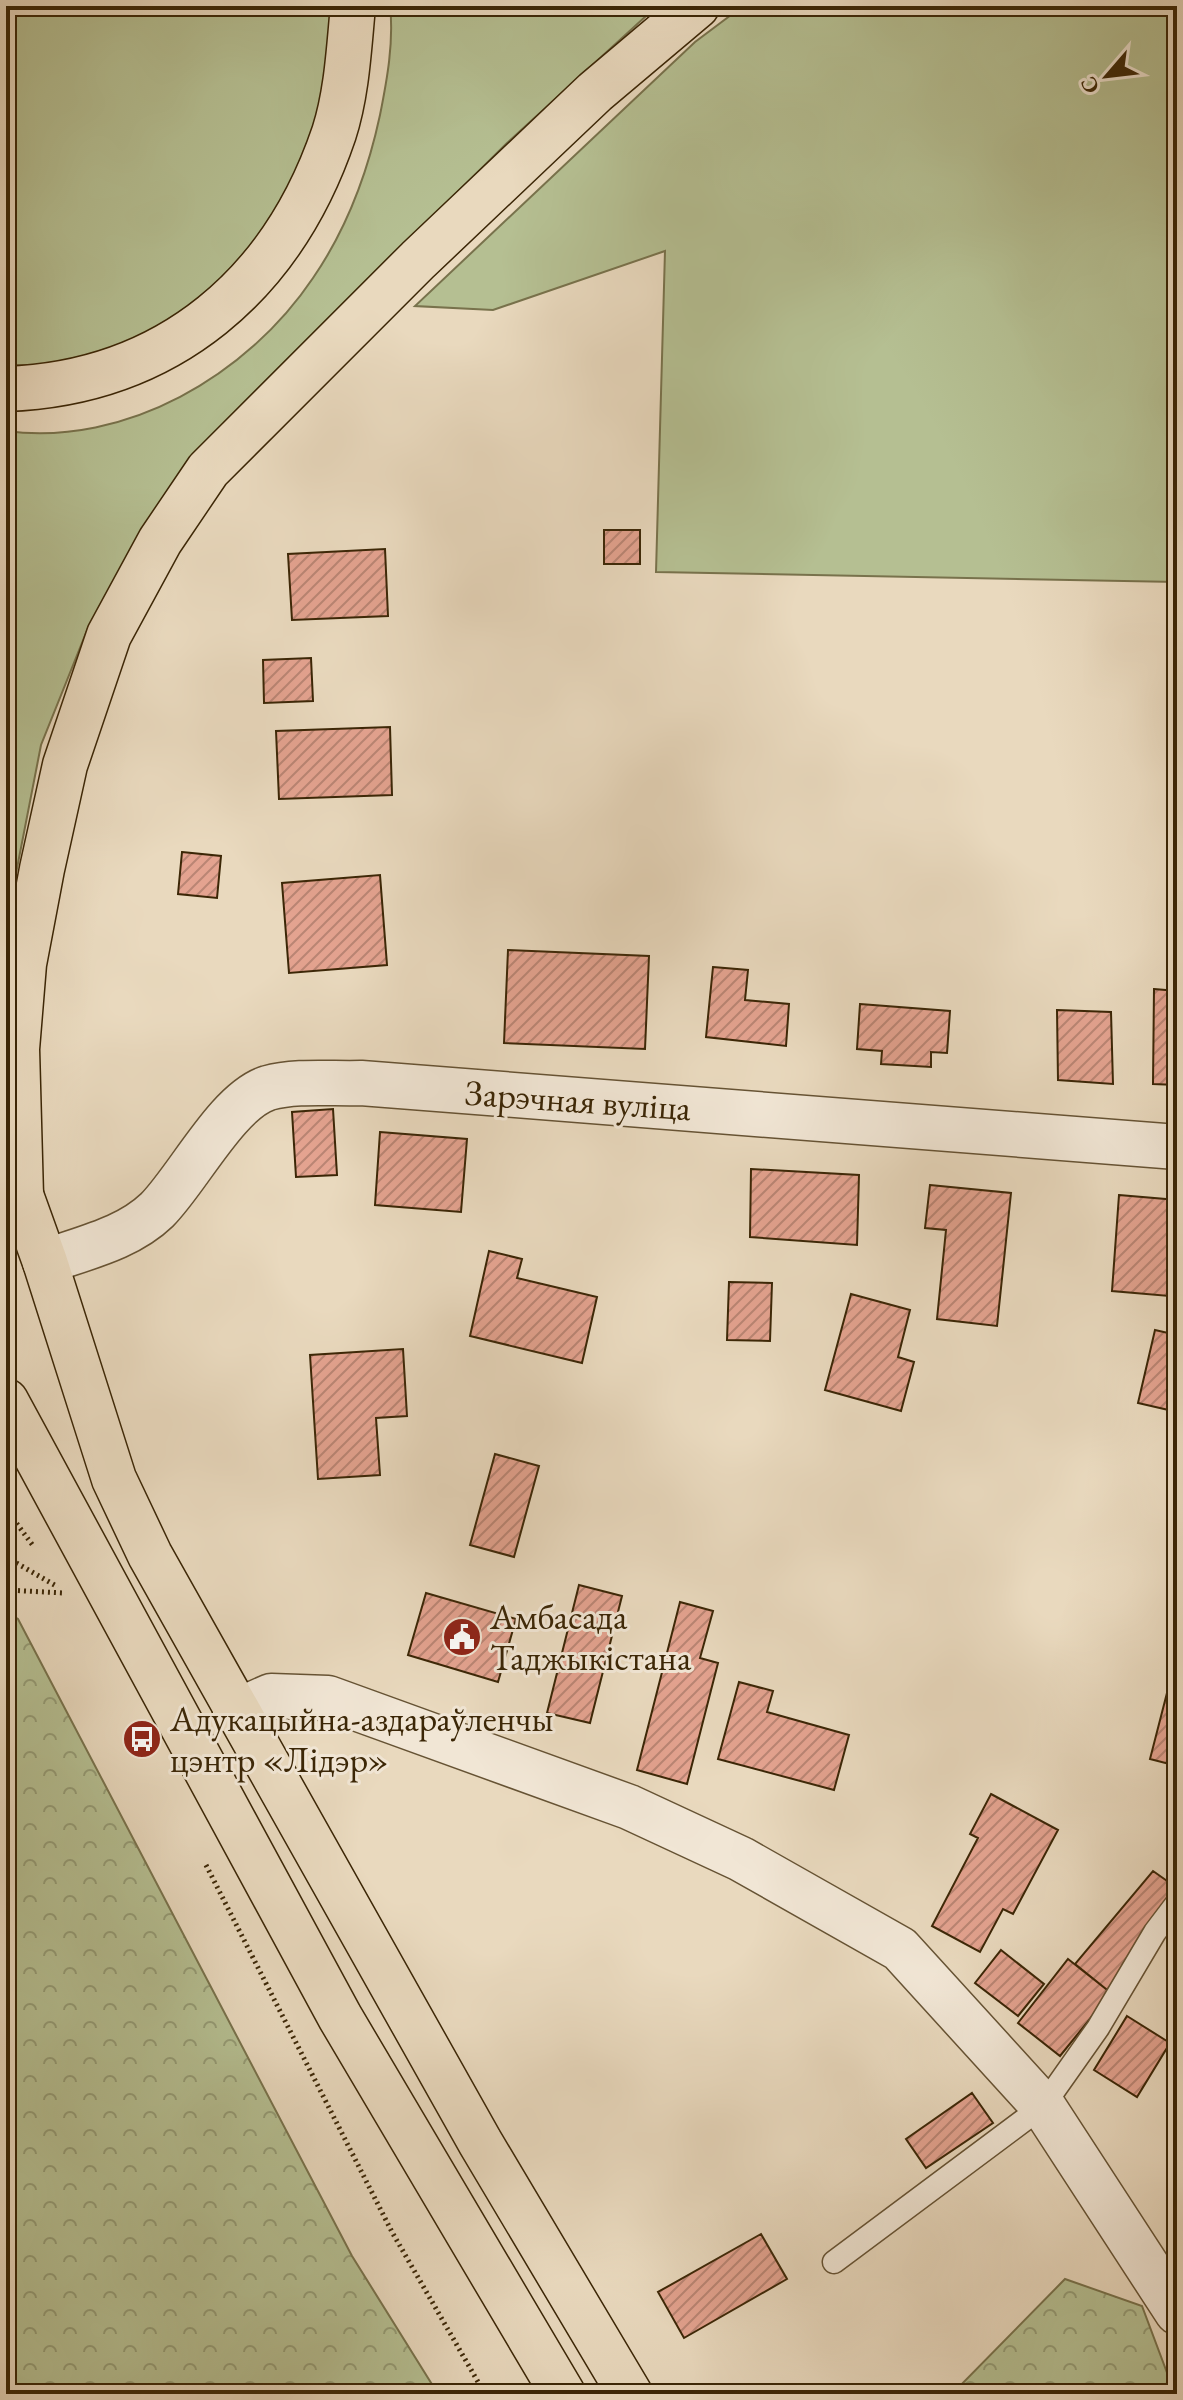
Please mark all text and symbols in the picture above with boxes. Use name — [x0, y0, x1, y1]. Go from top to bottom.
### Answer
north arrow — [1067, 36, 1147, 116]
text: С — [1073, 71, 1106, 99]
street label: Зарэчная вуліца — [463, 1069, 693, 1131]
place label: Амбасада Таджыкістана — [489, 1593, 692, 1681]
public building icon: Амбасада Таджыкістана — [441, 1616, 483, 1658]
place label: Адукацыйна-аздараўленчы цэнтр «Лідэр» — [169, 1695, 554, 1783]
bus stop icon: Адукацыйна-аздараўленчы цэнтр «Лідэр» — [121, 1718, 163, 1760]

